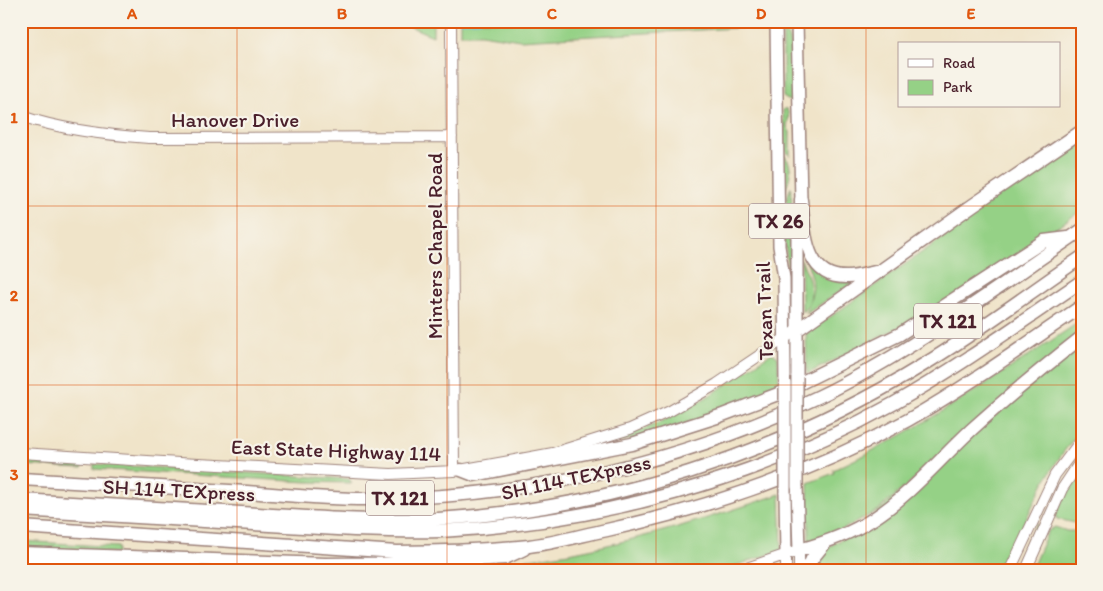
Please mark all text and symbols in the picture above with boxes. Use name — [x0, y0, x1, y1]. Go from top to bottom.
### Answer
text: A — [126, 4, 138, 23]
text: B — [337, 4, 348, 23]
text: C — [547, 4, 558, 23]
text: D — [756, 4, 767, 23]
text: E — [967, 4, 976, 23]
legend — [898, 42, 1060, 108]
text: Road — [943, 54, 976, 72]
text: Park — [943, 78, 973, 96]
street label: Hanover Drive — [171, 107, 299, 132]
text: 1 — [10, 108, 18, 127]
street label: Minters Chapel Road — [422, 153, 447, 339]
road number: TX 26 — [749, 204, 809, 238]
street label: Texan Trail — [750, 261, 778, 361]
text: 2 — [10, 286, 19, 305]
road number: TX 121 — [914, 304, 982, 338]
street label: East State Highway 114 — [230, 434, 442, 466]
street label: SH 114 TEXpress — [499, 449, 653, 505]
text: 3 — [10, 465, 19, 484]
street label: SH 114 TEXpress — [102, 474, 256, 506]
road number: TX 121 — [366, 480, 434, 516]

